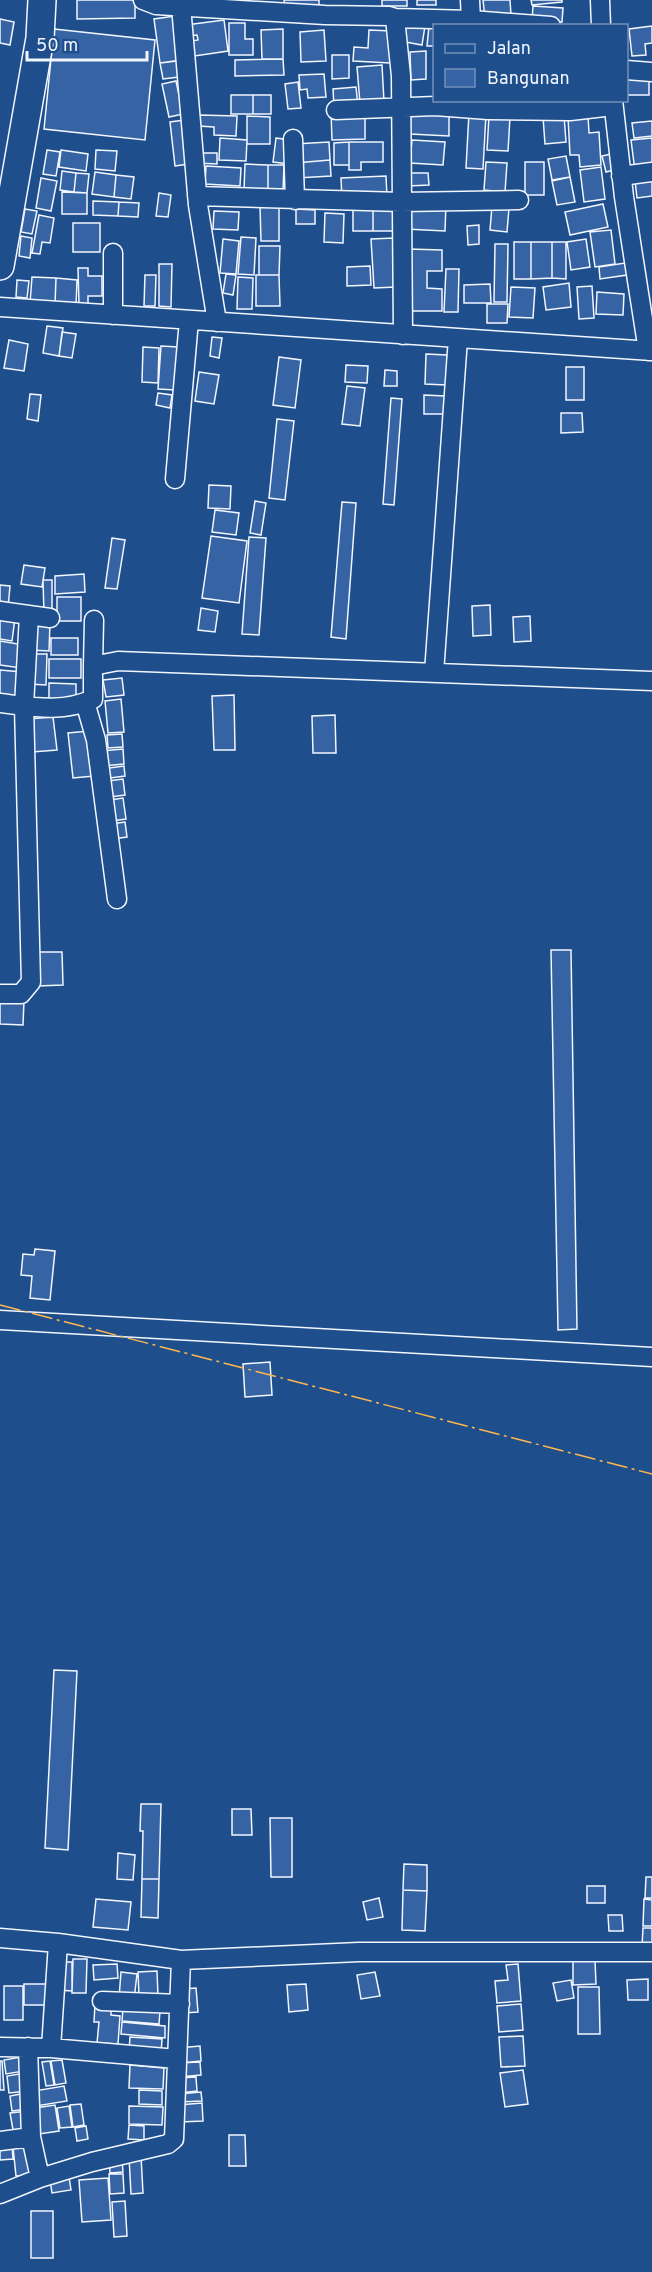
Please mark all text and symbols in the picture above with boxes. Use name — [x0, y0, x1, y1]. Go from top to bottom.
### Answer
scale bar — [27, 24, 147, 62]
legend — [433, 24, 628, 102]
text: 50 m — [36, 35, 78, 58]
text: Jalan — [487, 38, 531, 61]
text: Bangunan — [487, 68, 570, 91]

